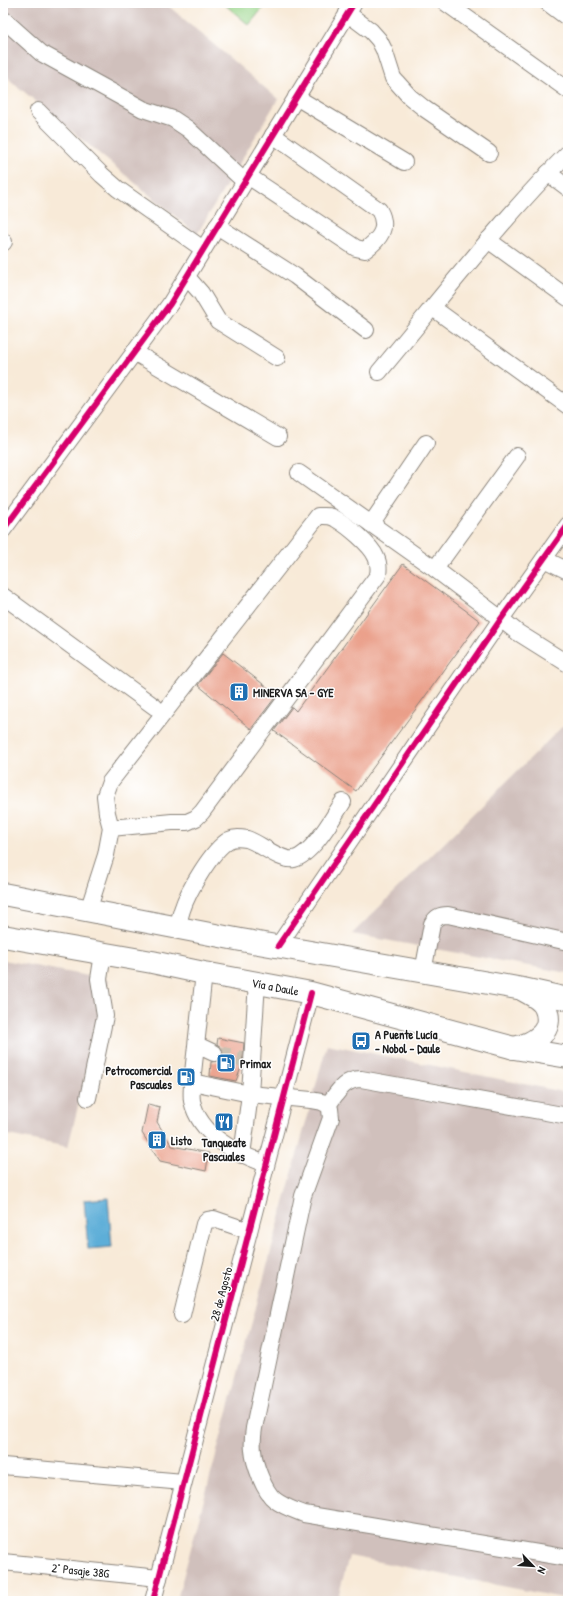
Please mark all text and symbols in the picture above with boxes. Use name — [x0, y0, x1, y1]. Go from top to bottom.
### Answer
building icon: MINERVA SA - GYE — [228, 681, 250, 703]
place label: MINERVA SA - GYE — [253, 684, 334, 701]
street label: Vía a Daule — [250, 974, 301, 999]
place label: A Puente Lucía - Nobol - Daule — [375, 1026, 441, 1057]
bus stop icon: A Puente Lucía - Nobol - Daule — [350, 1030, 372, 1052]
fuel station icon: Primax — [215, 1052, 237, 1074]
place label: Primax — [240, 1055, 272, 1072]
place label: Petrocomercial Pascuales — [106, 1062, 173, 1093]
fuel station icon: Petrocomercial Pascuales — [175, 1066, 197, 1088]
restaurant icon: Tanqueate Pascuales — [213, 1111, 235, 1133]
building icon: Listo — [146, 1129, 168, 1151]
place label: Listo — [171, 1132, 192, 1149]
place label: Tanqueate Pascuales — [201, 1134, 246, 1165]
street label: 28 de Agosto — [206, 1265, 236, 1323]
north arrow — [513, 1546, 553, 1586]
street label: 2° Pasaje 38G — [51, 1559, 110, 1581]
text: N — [534, 1565, 550, 1576]

